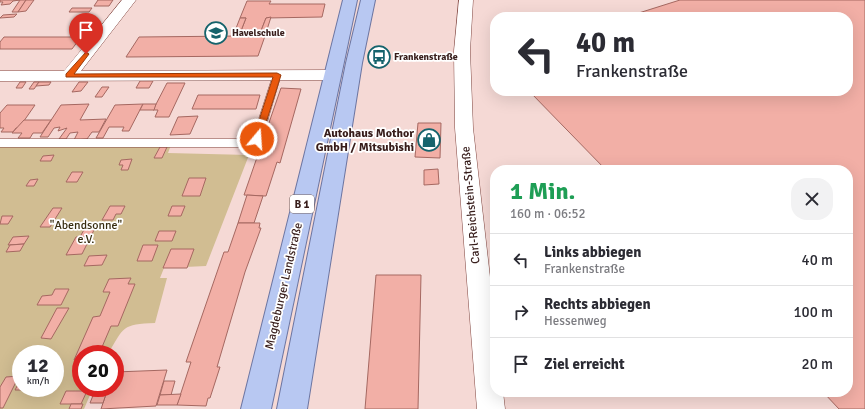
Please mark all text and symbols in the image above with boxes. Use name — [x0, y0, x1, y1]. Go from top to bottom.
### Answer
pin — [69, 13, 103, 54]
icon: arrive — [75, 19, 97, 41]
school or university icon: Havelschule — [203, 20, 229, 46]
text: 40 m — [576, 26, 635, 60]
place label: Havelschule — [232, 27, 285, 39]
icon: left — [510, 28, 562, 80]
bus stop icon: Frankenstraße — [366, 44, 392, 70]
place label: Frankenstraße — [394, 51, 458, 63]
text: Frankenstraße — [576, 60, 688, 82]
position arrow — [236, 118, 278, 160]
place label: Autohaus Mothor GmbH / Mitsubishi — [316, 126, 414, 155]
shop icon: Autohaus Mothor GmbH / Mitsubishi — [416, 127, 442, 153]
street label: Carl-Reichstein-Straße — [458, 146, 484, 264]
text: 1 Min. — [510, 176, 575, 206]
button: close — [791, 178, 833, 220]
road number: B 1 — [290, 195, 314, 213]
text: 160 m · 06:52 — [510, 206, 586, 222]
park label: "Abendsonne" e.V. — [50, 218, 123, 247]
street label: Magdeburger Landstraße — [262, 221, 306, 351]
text: Links abbiegen — [544, 243, 641, 261]
icon: left — [510, 249, 532, 271]
text: 40 m — [802, 251, 833, 269]
text: Frankenstraße — [544, 261, 625, 277]
text: Rechts abbiegen — [544, 295, 651, 313]
icon: right — [510, 301, 532, 323]
text: 100 m — [793, 303, 833, 321]
text: Hessenweg — [544, 313, 607, 329]
speed limit sign: 20 — [72, 345, 124, 397]
text: 12 — [27, 353, 49, 378]
icon: arrive — [510, 353, 532, 375]
text: Ziel erreicht — [544, 355, 625, 373]
text: 20 m — [802, 355, 833, 373]
text: km/h — [27, 375, 49, 387]

